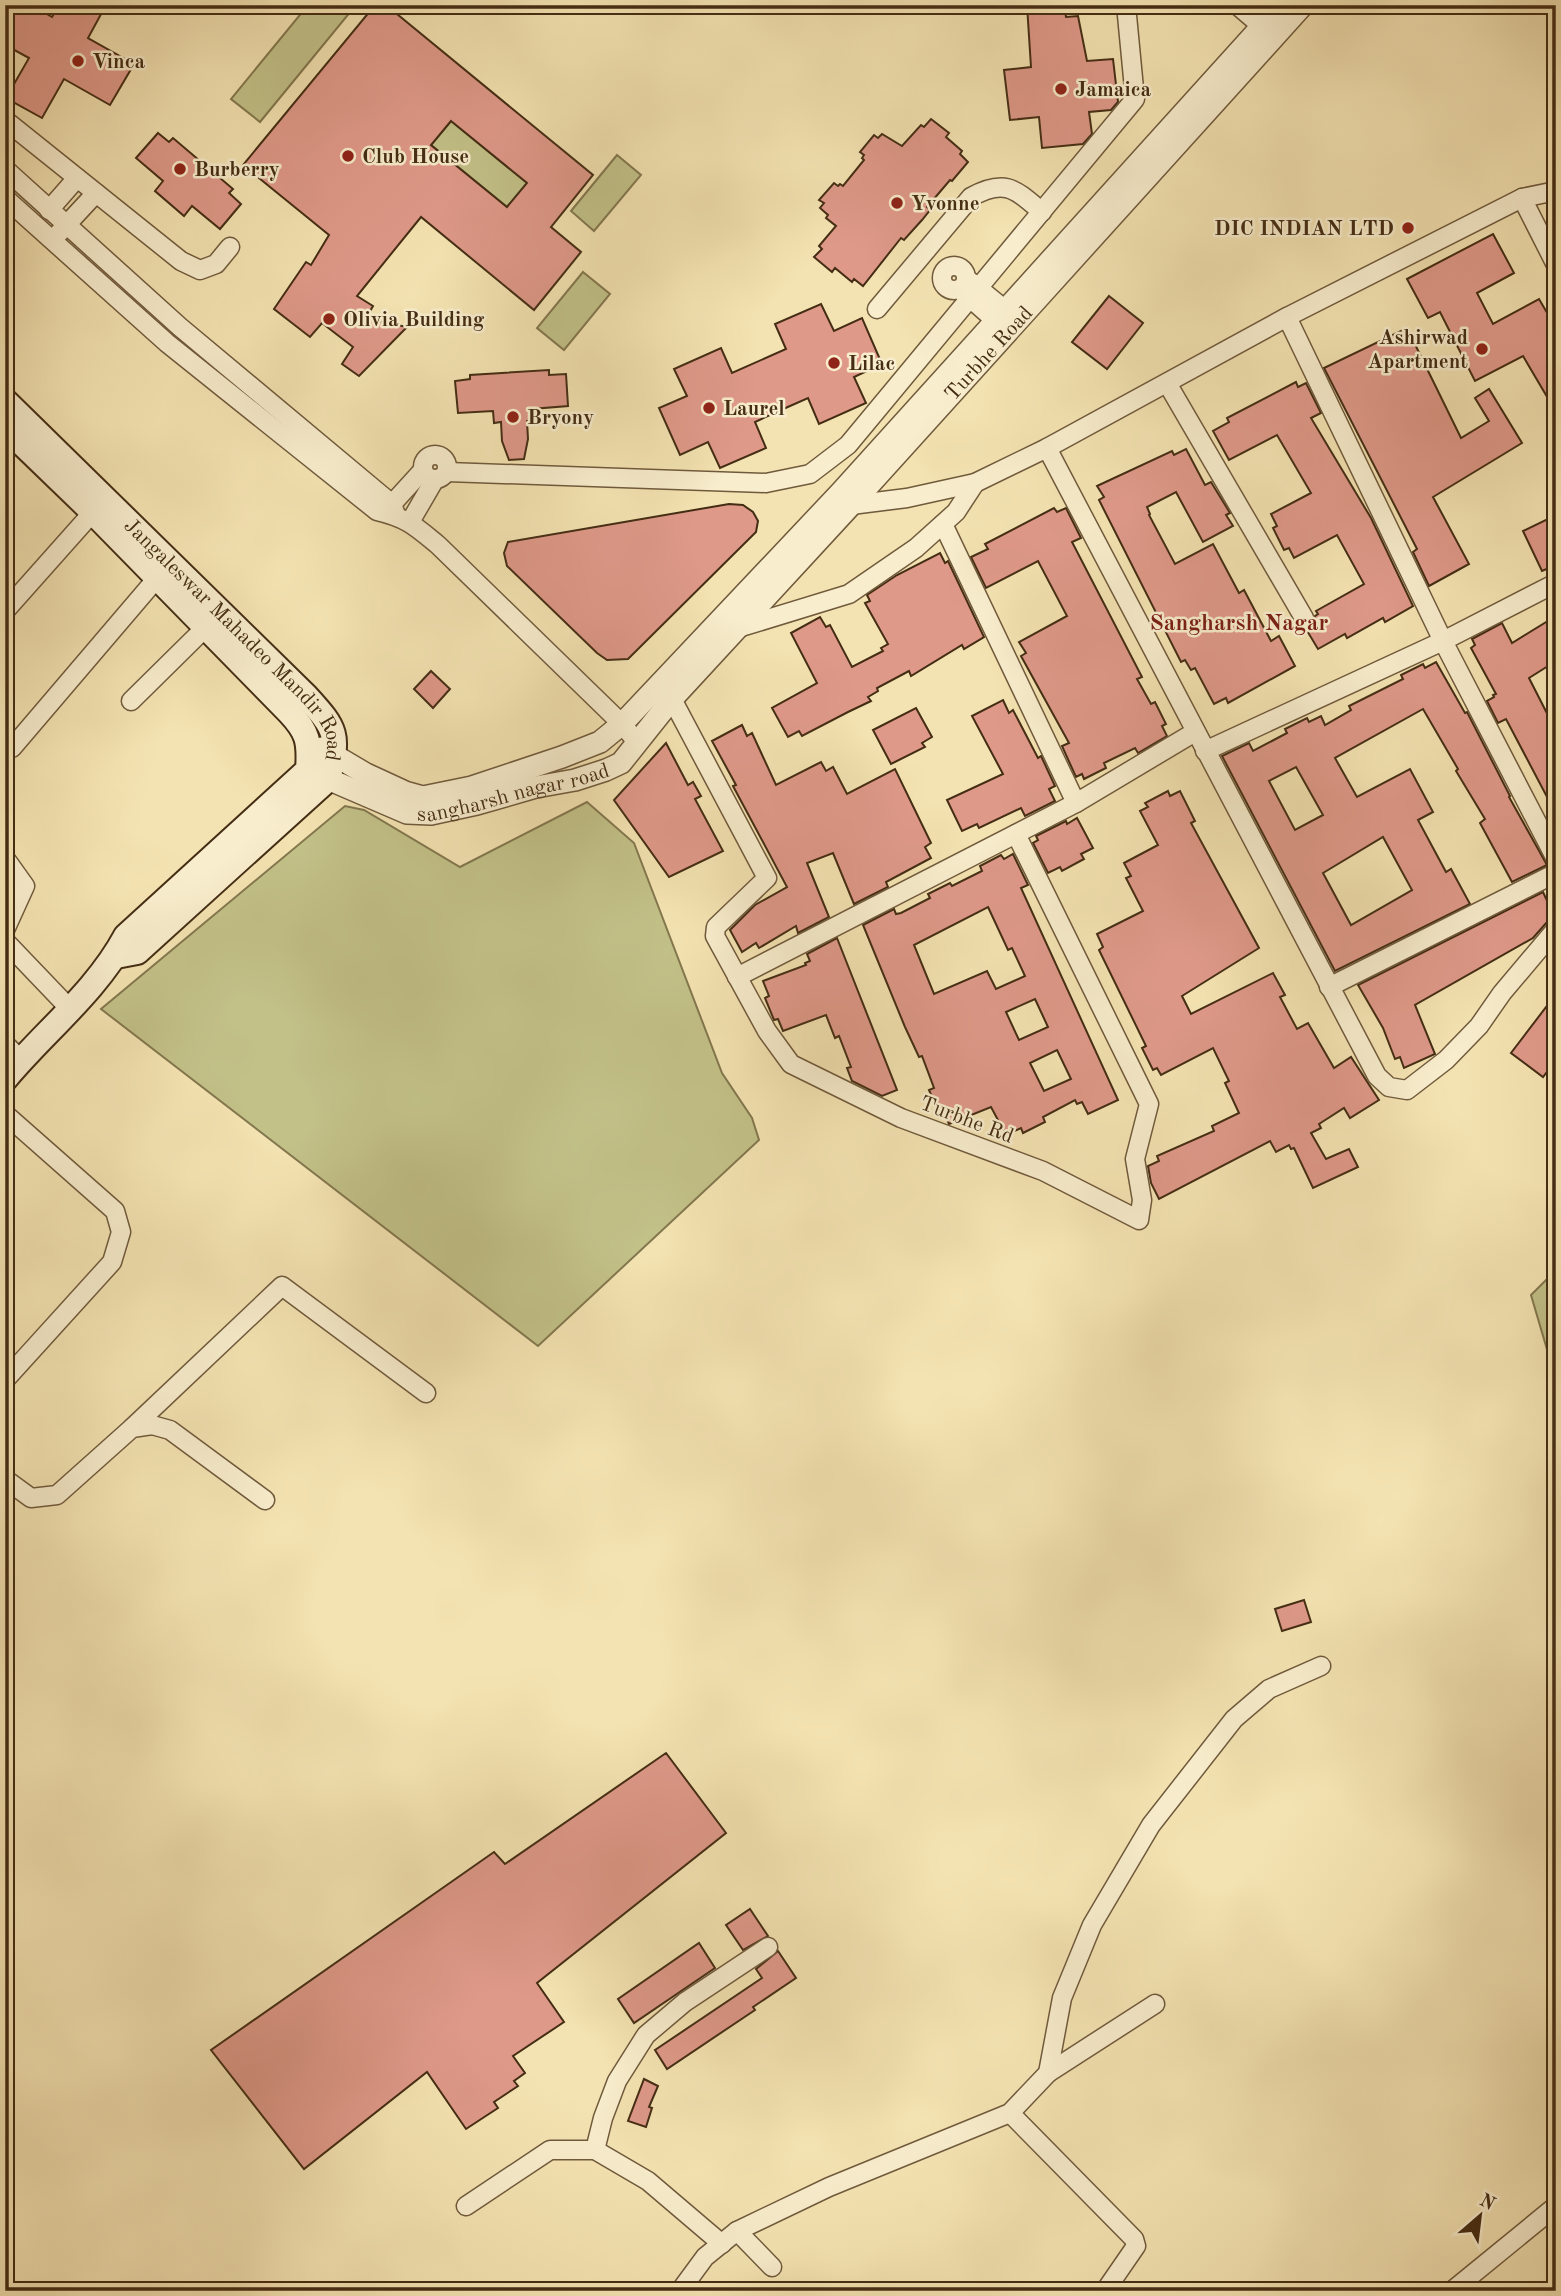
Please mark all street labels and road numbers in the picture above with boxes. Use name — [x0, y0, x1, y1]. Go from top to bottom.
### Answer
street label: Turbhe Road — [942, 303, 1037, 405]
street label: Jangaleswar Mahadeo Mandir Road — [120, 515, 343, 762]
street label: sangharsh nagar road — [417, 761, 612, 827]
street label: Turbhe Rd — [917, 1093, 1016, 1148]

